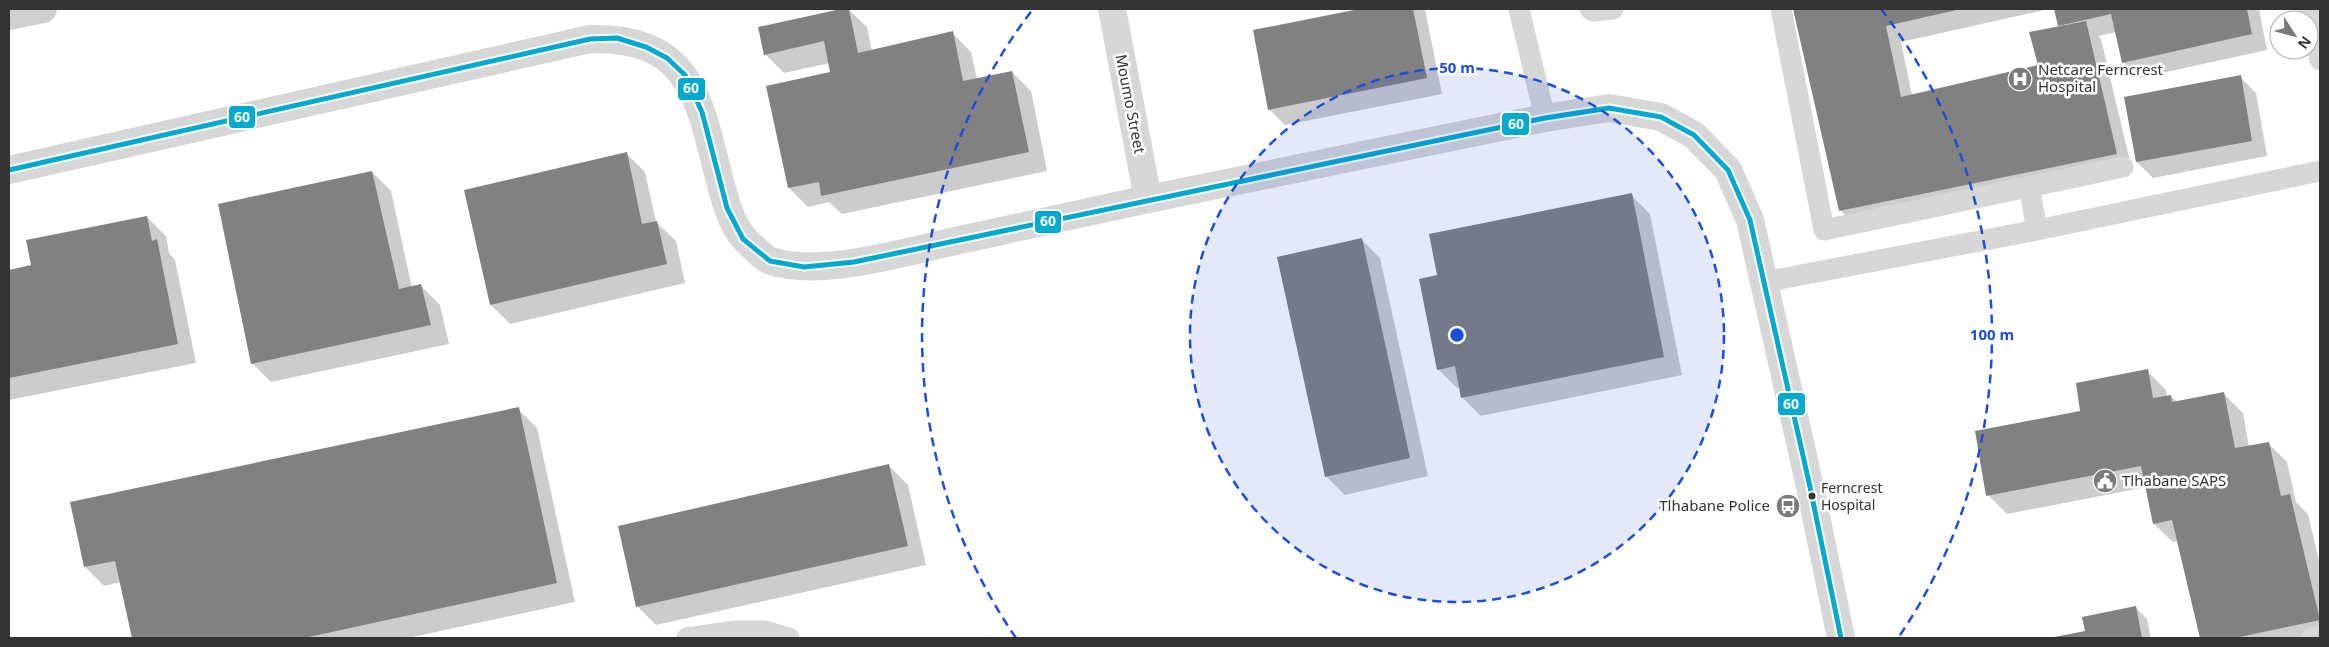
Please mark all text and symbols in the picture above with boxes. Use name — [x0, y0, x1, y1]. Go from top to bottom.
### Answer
north arrow — [2269, 10, 2319, 60]
text: N — [2294, 33, 2316, 53]
street label: Moumo Street — [1112, 52, 1151, 156]
text: 50 m — [1439, 57, 1475, 77]
place label: Netcare Ferncrest Hospital — [2038, 59, 2164, 96]
hospital icon: Netcare Ferncrest Hospital — [2007, 66, 2033, 92]
line badge: 60 — [677, 77, 706, 101]
text: 60 — [683, 78, 699, 97]
line badge: 60 — [228, 105, 256, 129]
text: 60 — [234, 107, 250, 126]
line badge: 60 — [1501, 112, 1530, 136]
text: 60 — [1508, 114, 1524, 133]
line badge: 60 — [1034, 210, 1062, 234]
text: 60 — [1040, 211, 1056, 230]
text: 100 m — [1970, 324, 2014, 344]
centre of rings — [1448, 326, 1466, 344]
line badge: 60 — [1777, 392, 1806, 416]
text: 60 — [1783, 394, 1799, 413]
public building icon: Tlhabane SAPS — [2092, 468, 2118, 494]
place label: Tlhabane SAPS — [2122, 470, 2226, 490]
place label: Ferncrest Hospital — [1821, 478, 1882, 514]
marker: Ferncrest Hospital — [1807, 491, 1817, 501]
bus stop icon: Tlhabane Police — [1775, 493, 1801, 519]
place label: Tlhabane Police — [1659, 495, 1770, 515]

